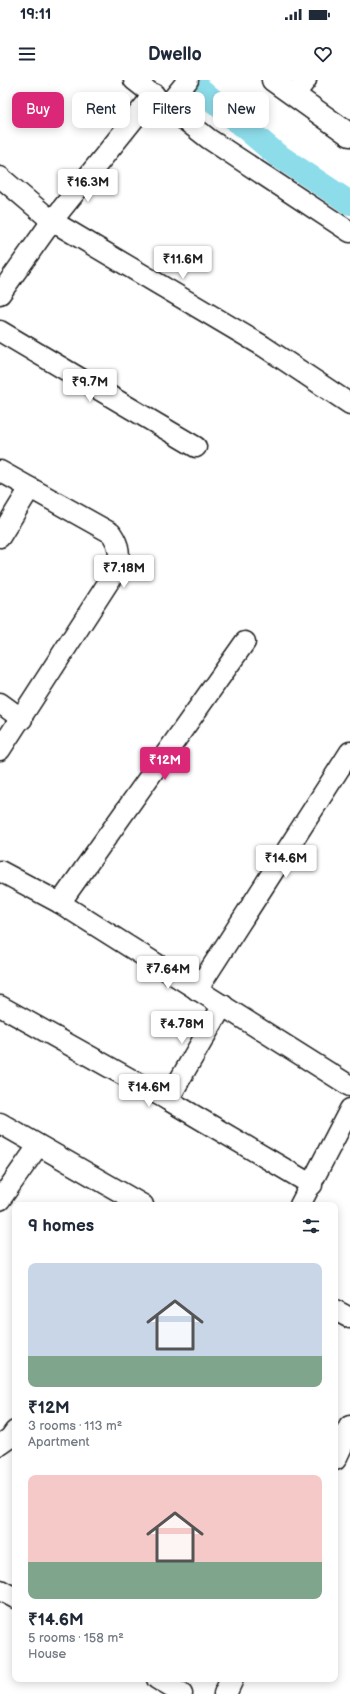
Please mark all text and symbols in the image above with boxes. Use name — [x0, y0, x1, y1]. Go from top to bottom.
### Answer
text: 19:11 — [20, 5, 51, 24]
icon: menu — [16, 43, 38, 65]
icon: heart — [312, 43, 334, 65]
text: Dwello — [148, 44, 202, 65]
chip: Buy — [12, 92, 64, 128]
chip: Rent — [72, 92, 130, 128]
chip: Filters — [138, 92, 205, 128]
chip: New — [213, 92, 269, 128]
pin: ₹16.3M — [55, 169, 121, 203]
text: ₹16.3M — [67, 174, 109, 190]
pin: ₹11.6M — [150, 246, 216, 280]
text: ₹11.6M — [163, 251, 203, 267]
pin: ₹9.7M — [62, 369, 118, 403]
text: ₹9.7M — [72, 374, 108, 390]
pin: ₹7.18M — [91, 555, 157, 589]
text: ₹7.18M — [103, 560, 145, 576]
pin: ₹12M — [141, 747, 189, 781]
text: ₹12M — [149, 752, 181, 768]
pin: ₹14.6M — [253, 845, 319, 879]
text: ₹14.6M — [265, 850, 307, 866]
pin: ₹7.64M — [135, 956, 201, 990]
text: ₹7.64M — [146, 961, 190, 977]
pin: ₹4.78M — [149, 1011, 215, 1045]
text: ₹4.78M — [160, 1016, 204, 1032]
pin: ₹14.6M — [116, 1074, 182, 1108]
text: ₹14.6M — [128, 1079, 170, 1095]
icon: filters — [300, 1215, 322, 1237]
text: 9 homes — [28, 1216, 94, 1236]
icon: home — [139, 1289, 211, 1361]
text: ₹12M — [28, 1398, 70, 1418]
text: 3 rooms · 113 m² — [28, 1418, 122, 1434]
text: Apartment — [28, 1434, 89, 1450]
icon: home — [139, 1501, 211, 1573]
text: ₹14.6M — [28, 1610, 84, 1630]
text: 5 rooms · 158 m² — [28, 1630, 124, 1646]
text: House — [28, 1646, 66, 1662]

